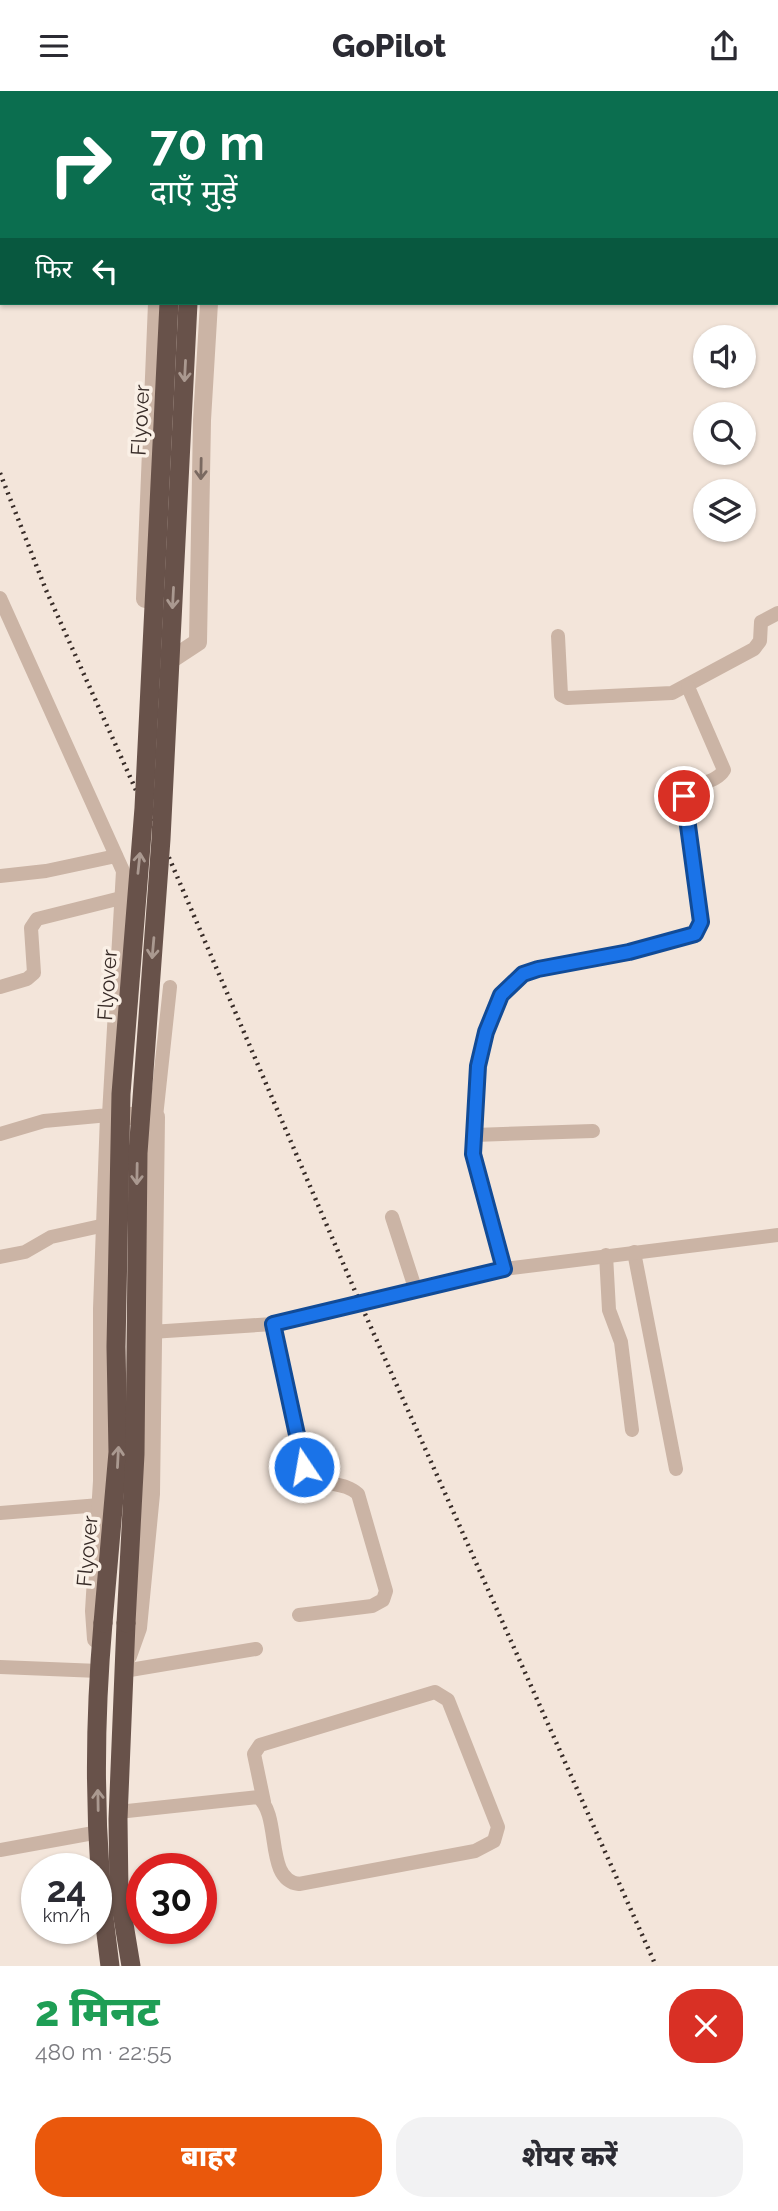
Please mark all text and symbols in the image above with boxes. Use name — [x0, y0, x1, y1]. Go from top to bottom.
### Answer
icon: menu — [35, 27, 73, 65]
text: GoPilot — [332, 27, 446, 64]
icon: share — [705, 27, 743, 65]
text: 70 m — [150, 114, 265, 171]
icon: right — [35, 119, 126, 210]
text: दाएँ मुड़ें — [150, 173, 237, 210]
icon: left — [86, 252, 124, 290]
text: फिर — [35, 254, 72, 284]
map controls — [693, 325, 756, 542]
button: sound — [693, 325, 756, 388]
one-way arrow — [178, 359, 191, 382]
street label: Flyover — [126, 383, 154, 456]
button: search — [693, 402, 756, 465]
one-way arrow — [194, 457, 208, 480]
button: layers — [693, 479, 756, 542]
one-way arrow — [167, 586, 180, 609]
pin — [654, 766, 714, 826]
icon: arrive — [665, 777, 703, 815]
one-way arrow — [133, 852, 146, 875]
one-way arrow — [146, 936, 159, 958]
street label: Flyover — [92, 948, 122, 1021]
one-way arrow — [130, 1163, 144, 1186]
position arrow — [267, 1430, 341, 1504]
one-way arrow — [111, 1446, 124, 1469]
street label: Flyover — [71, 1514, 103, 1588]
one-way arrow — [92, 1789, 105, 1812]
speed limit sign: 30 — [126, 1853, 217, 1944]
text: 24 — [47, 1869, 86, 1910]
text: km/h — [43, 1905, 90, 1926]
text: 2 मिनट — [35, 1987, 160, 2036]
button: close — [669, 1989, 743, 2063]
text: 480 m · 22:55 — [35, 2038, 172, 2065]
button: बाहर — [35, 2117, 382, 2197]
button: शेयर करें — [396, 2117, 743, 2197]

